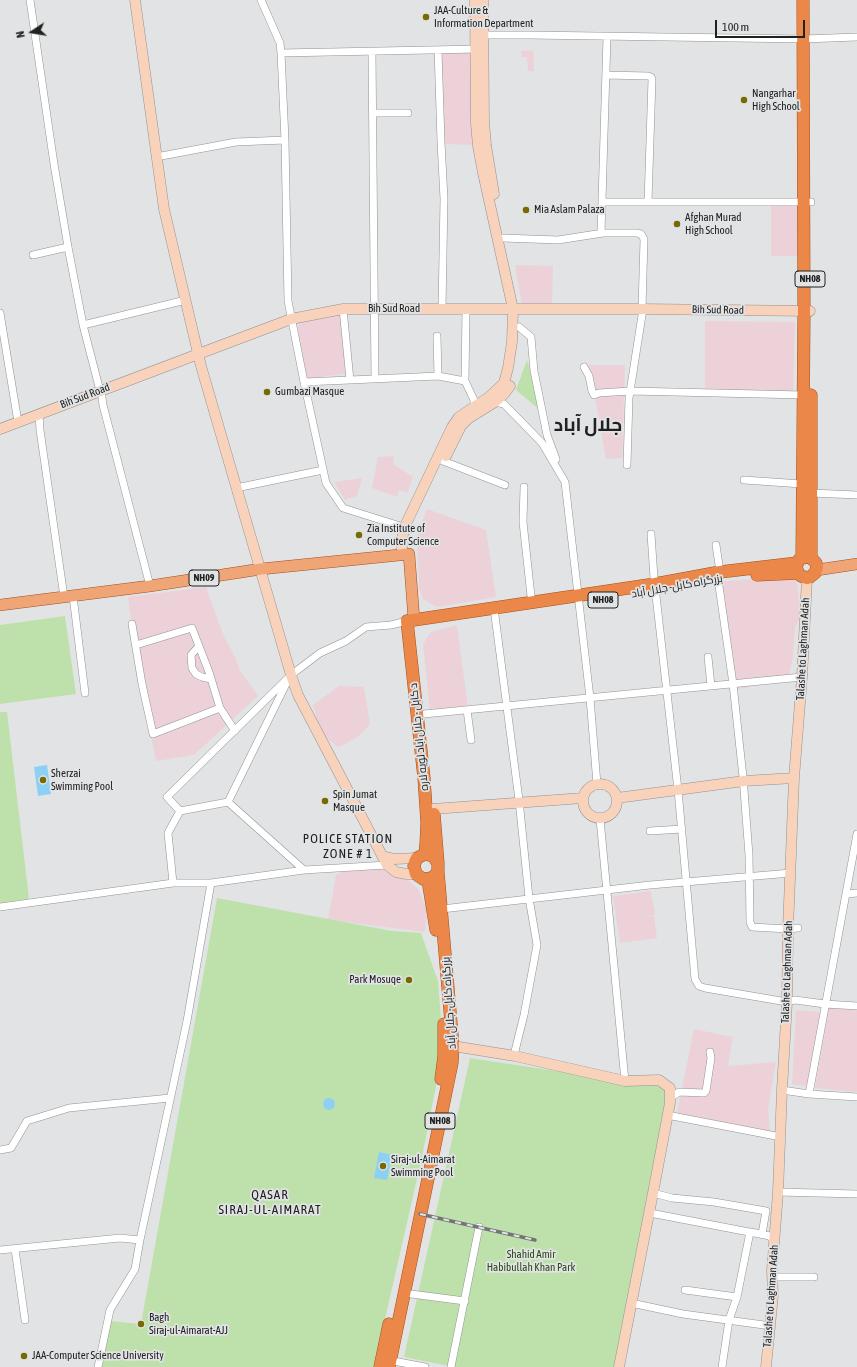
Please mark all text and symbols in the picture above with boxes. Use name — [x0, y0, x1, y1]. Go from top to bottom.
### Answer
place label: JAA-Culture & Information Department — [434, 4, 534, 30]
north arrow — [12, 12, 52, 52]
marker: JAA-Culture & Information Department — [421, 12, 431, 22]
scale bar — [717, 12, 807, 38]
text: 100 m — [722, 20, 749, 34]
text: N — [14, 30, 27, 39]
place label: Nangarhar High School — [752, 87, 800, 113]
marker: Nangarhar High School — [739, 95, 749, 105]
place label: Mia Aslam Palaza — [534, 203, 605, 217]
marker: Mia Aslam Palaza — [521, 205, 531, 215]
place label: Afghan Murad High School — [685, 211, 741, 237]
marker: Afghan Murad High School — [672, 219, 682, 229]
road number: NH08 — [795, 271, 825, 287]
street label: Bih Sud Road — [368, 302, 420, 316]
street label: Bih Sud Road — [692, 303, 744, 317]
street label: Bih Sud Road — [58, 380, 112, 412]
place label: Gumbazi Masque — [275, 385, 344, 399]
marker: Gumbazi Masque — [262, 387, 272, 397]
district label: جلال آباد — [554, 414, 622, 436]
place label: Zia Institute of Computer Science — [367, 522, 439, 548]
marker: Zia Institute of Computer Science — [354, 530, 364, 540]
road number: NH09 — [189, 570, 219, 586]
street label: بزرگراه کابل- جلال آباد — [630, 571, 724, 601]
road number: NH08 — [588, 592, 618, 608]
street label: Talashe to Laghman Adah — [794, 597, 812, 701]
street label: د کابل - جلال اباد لویه لاره — [407, 683, 431, 791]
place label: Sherzai Swimming Pool — [51, 767, 113, 793]
marker: Sherzai Swimming Pool — [38, 775, 48, 785]
place label: Spin Jumat Masque — [333, 788, 377, 814]
marker: Spin Jumat Masque — [320, 796, 330, 806]
district label: POLICE STATION ZONE # 1 — [303, 831, 393, 862]
street label: Talashe to Laghman Adah — [779, 920, 795, 1024]
street label: بزرگراه کابل- جلال آباد — [439, 956, 459, 1050]
place label: Park Mosuqe — [349, 973, 401, 987]
marker: Park Mosuqe — [404, 975, 414, 985]
road number: NH08 — [425, 1113, 455, 1129]
place label: Siraj-ul-Aimarat Swimming Pool — [391, 1153, 455, 1179]
marker: Siraj-ul-Aimarat Swimming Pool — [378, 1161, 388, 1171]
district label: QASAR SIRAJ-UL-AIMARAT — [218, 1187, 322, 1218]
street label: Talashe to Laghman Adah — [761, 1244, 781, 1348]
park label: Shahid Amir Habibullah Khan Park — [487, 1248, 575, 1274]
place label: Bagh Siraj-ul-Aimarat-AJJ — [149, 1311, 228, 1337]
marker: Bagh Siraj-ul-Aimarat-AJJ — [136, 1319, 146, 1329]
place label: JAA-Computer Science University — [32, 1349, 164, 1363]
marker: JAA-Computer Science University — [19, 1351, 29, 1361]

